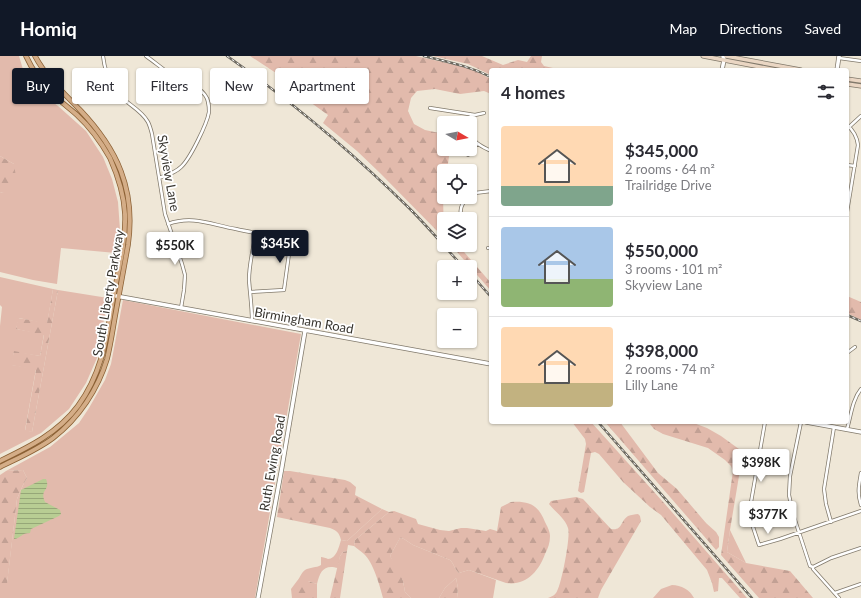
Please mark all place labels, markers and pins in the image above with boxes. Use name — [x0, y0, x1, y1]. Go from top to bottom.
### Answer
pin: $345K — [252, 230, 308, 264]
pin: $550K — [147, 232, 203, 266]
pin: $398K — [733, 449, 789, 483]
pin: $377K — [740, 501, 796, 535]

